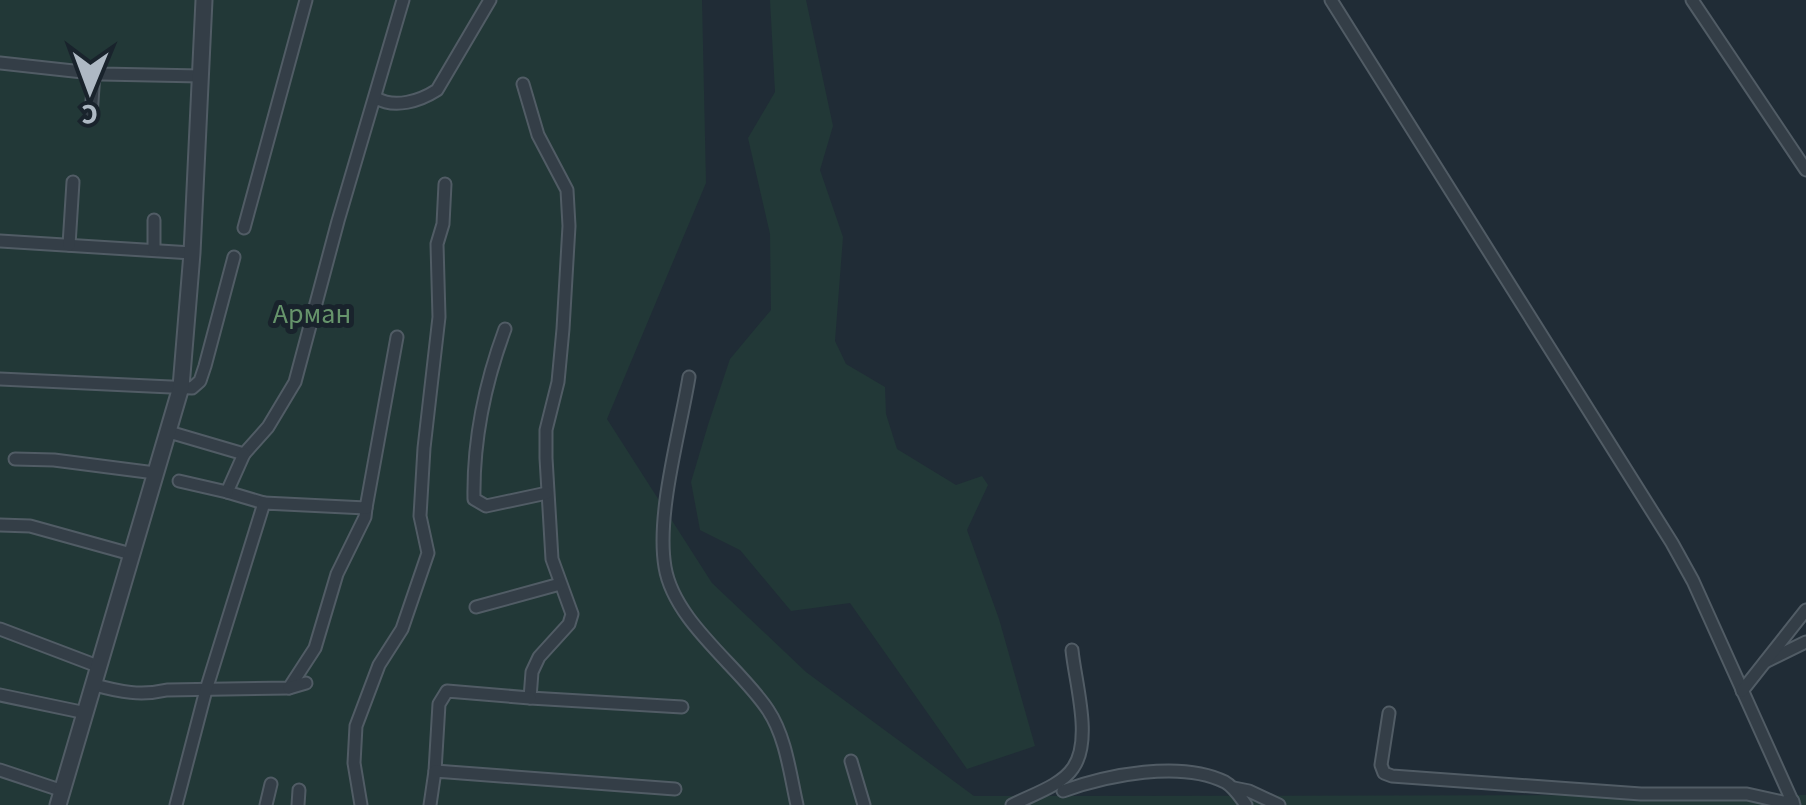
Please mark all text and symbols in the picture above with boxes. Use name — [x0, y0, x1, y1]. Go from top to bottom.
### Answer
north arrow — [40, 40, 140, 140]
text: С — [81, 94, 98, 134]
park label: Арман — [273, 294, 351, 334]

